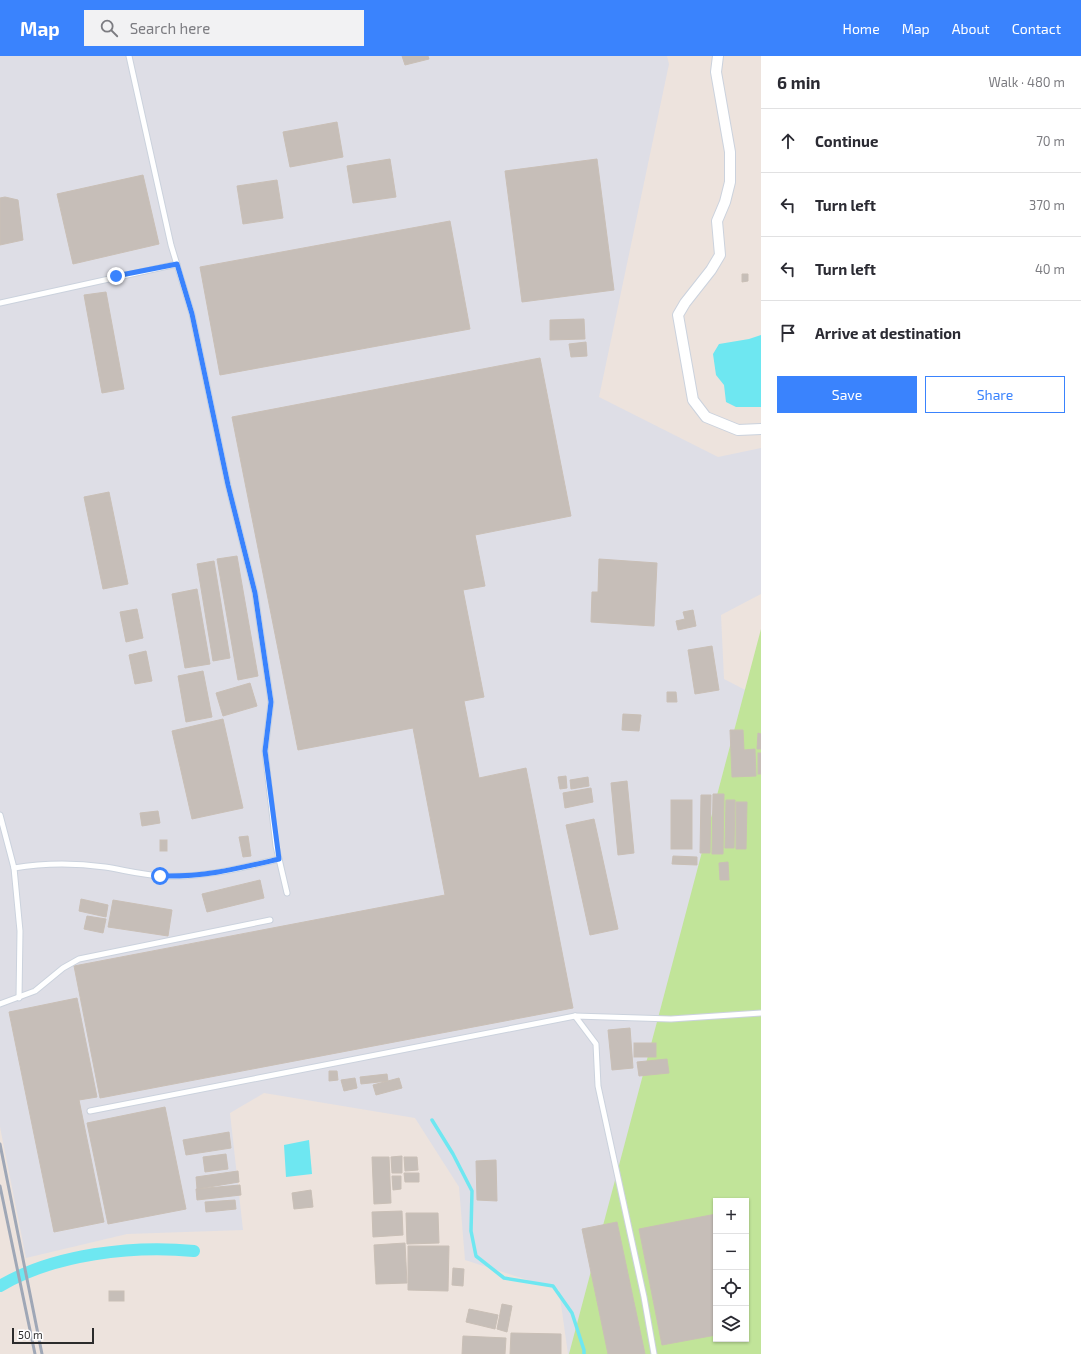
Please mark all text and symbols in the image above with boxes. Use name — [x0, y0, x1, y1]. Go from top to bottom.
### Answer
search box — [84, 10, 364, 46]
text: Map — [20, 17, 60, 40]
icon: search — [98, 17, 120, 39]
text: Search here — [130, 19, 210, 37]
text: Home — [843, 20, 880, 37]
text: Map — [902, 20, 930, 37]
text: About — [952, 20, 990, 37]
text: Contact — [1012, 20, 1061, 37]
text: 6 min — [777, 72, 821, 92]
text: Walk · 480 m — [988, 74, 1065, 90]
icon: ahead — [777, 130, 799, 152]
text: Continue — [815, 132, 878, 150]
text: 70 m — [1036, 133, 1065, 149]
icon: left — [777, 194, 799, 216]
text: Turn left — [815, 196, 876, 214]
text: 370 m — [1029, 197, 1065, 213]
icon: left — [777, 258, 799, 280]
text: Turn left — [815, 260, 876, 278]
text: 40 m — [1035, 261, 1065, 277]
route end — [107, 267, 125, 285]
icon: arrive — [777, 322, 799, 344]
text: Arrive at destination — [815, 324, 961, 342]
button: Save — [777, 376, 917, 413]
button: Share — [925, 376, 1065, 413]
route start — [151, 867, 169, 885]
map controls — [713, 1198, 749, 1342]
button: + — [713, 1198, 749, 1234]
button: − — [713, 1234, 749, 1270]
button: locate — [713, 1270, 749, 1306]
button: layers — [713, 1306, 749, 1342]
scale bar — [12, 1326, 94, 1345]
text: 50 m — [18, 1328, 43, 1341]

